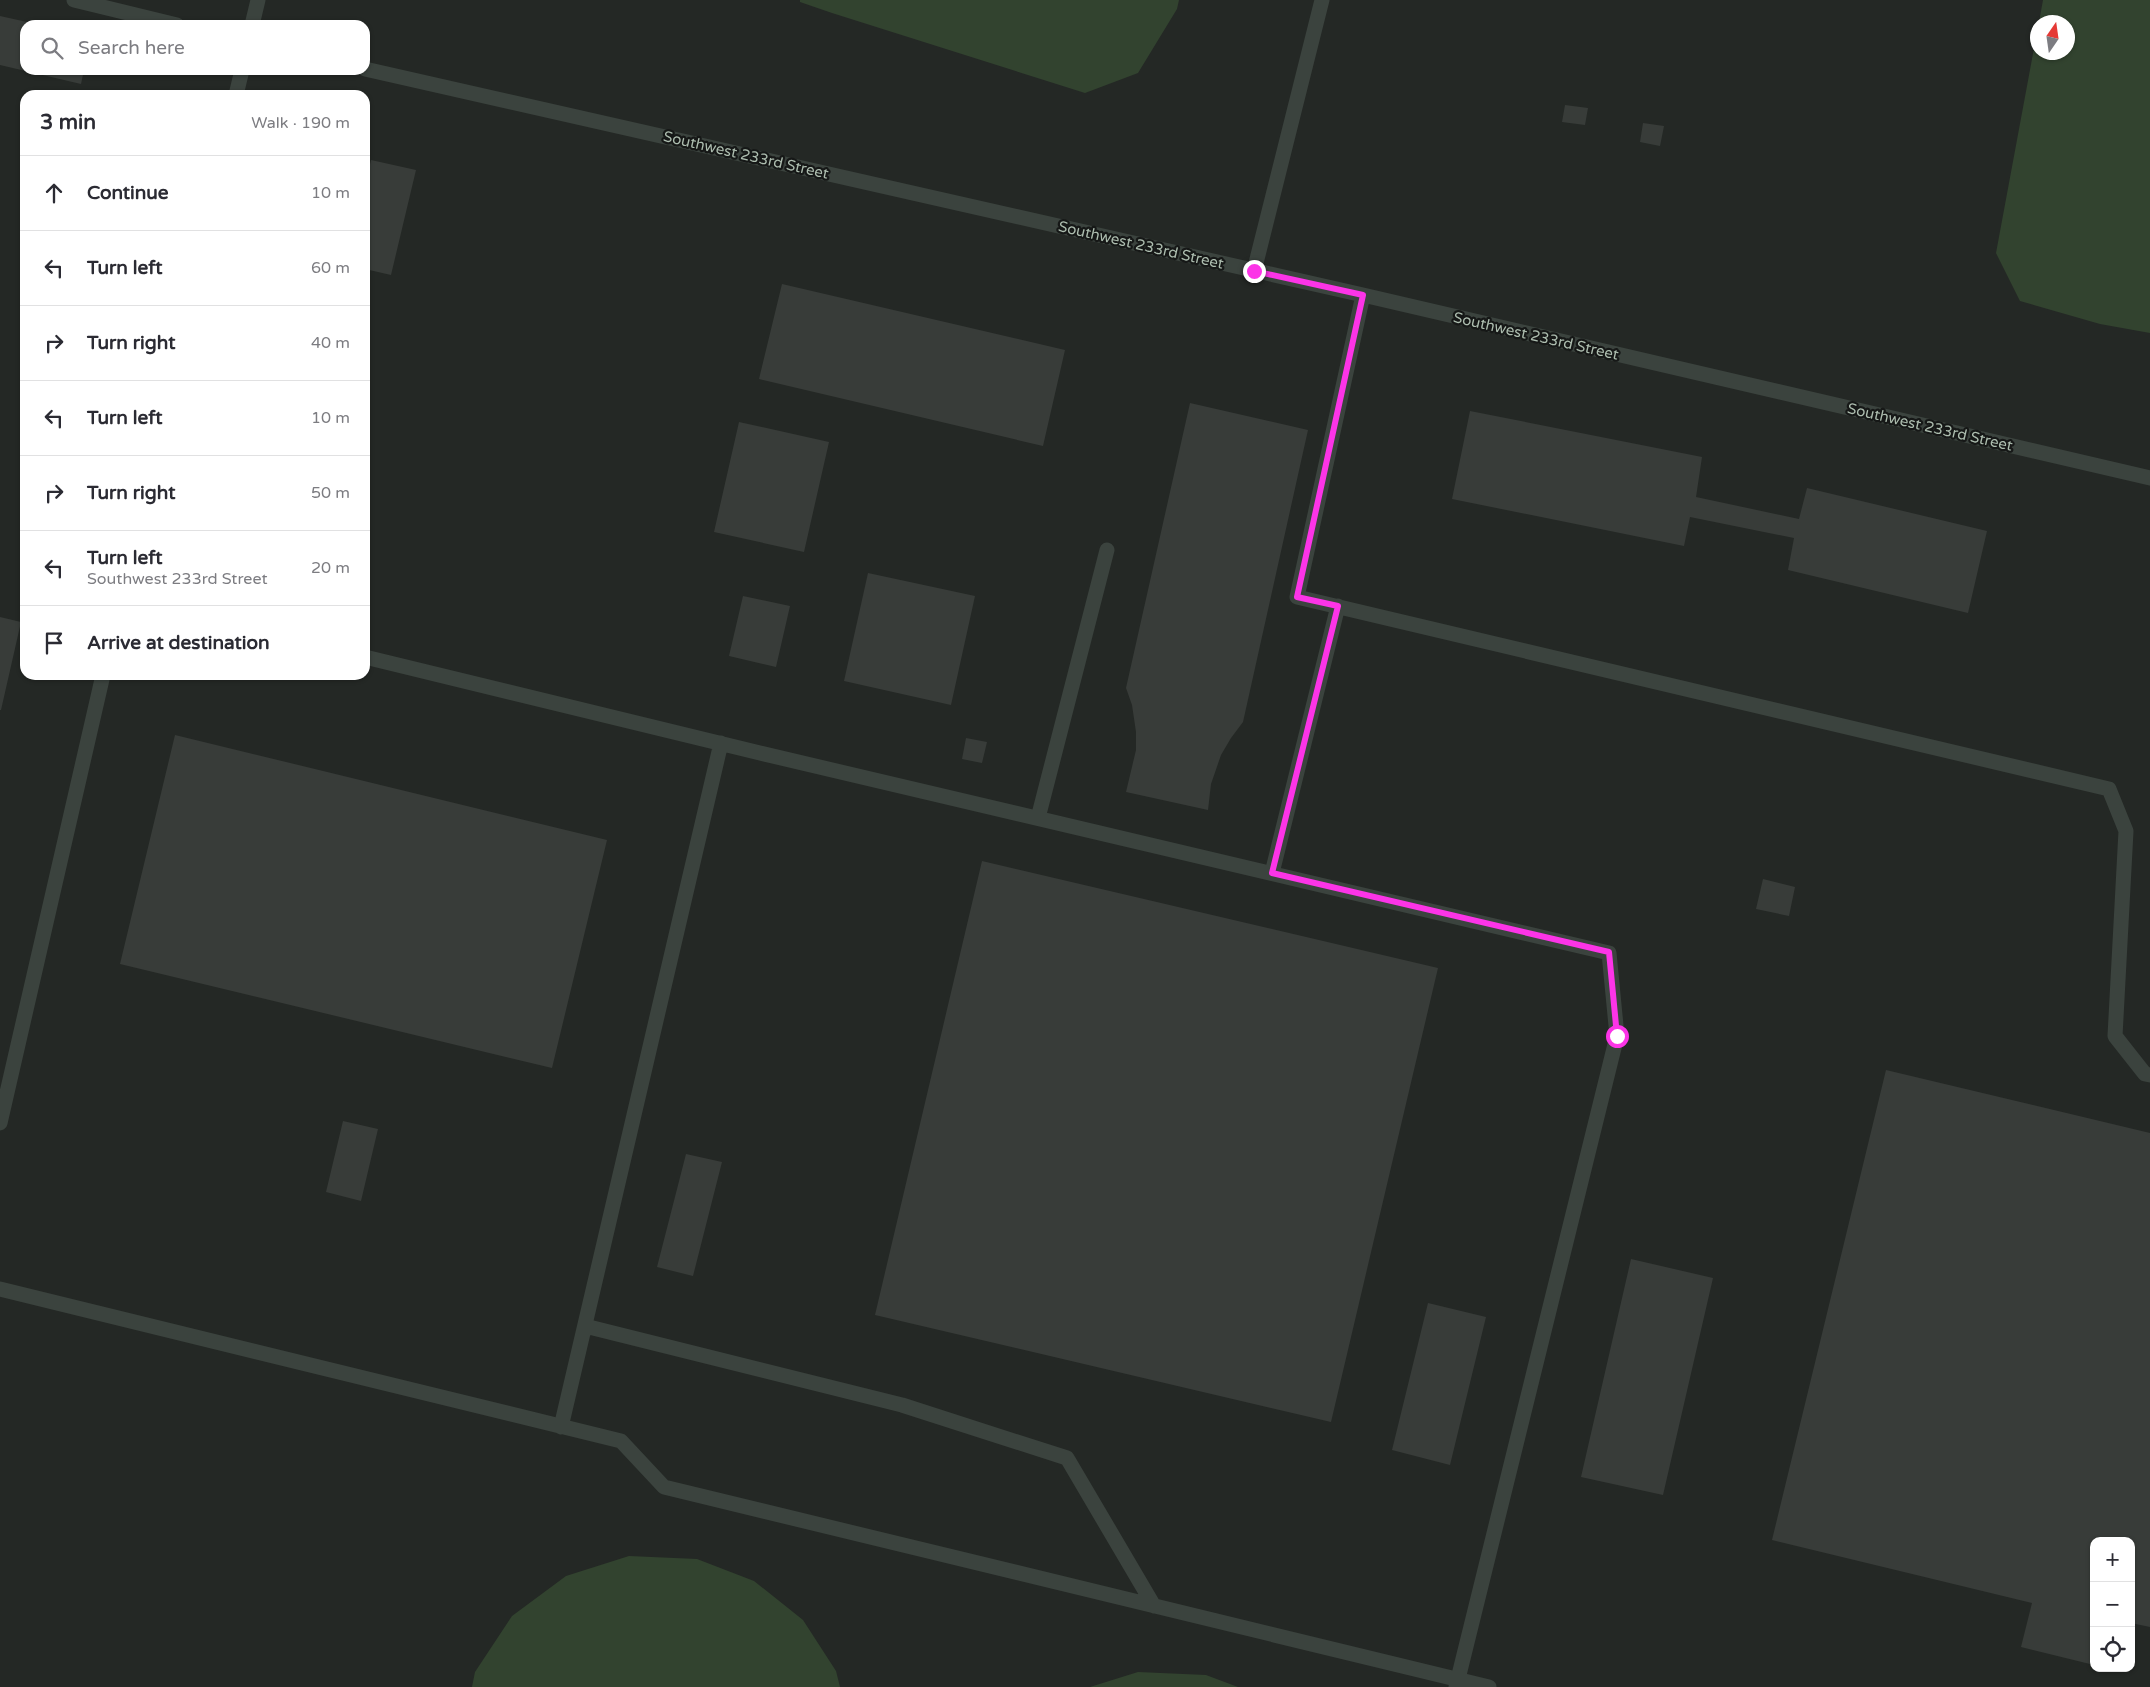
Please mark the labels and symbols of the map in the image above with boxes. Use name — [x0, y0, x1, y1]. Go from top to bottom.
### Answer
north arrow — [2030, 15, 2075, 60]
street label: Southwest 233rd Street — [662, 127, 831, 183]
street label: Southwest 233rd Street — [1057, 217, 1226, 273]
route end — [1243, 260, 1266, 283]
street label: Southwest 233rd Street — [1452, 308, 1621, 364]
street label: Southwest 233rd Street — [1846, 399, 2015, 455]
route start — [1606, 1025, 1629, 1048]

